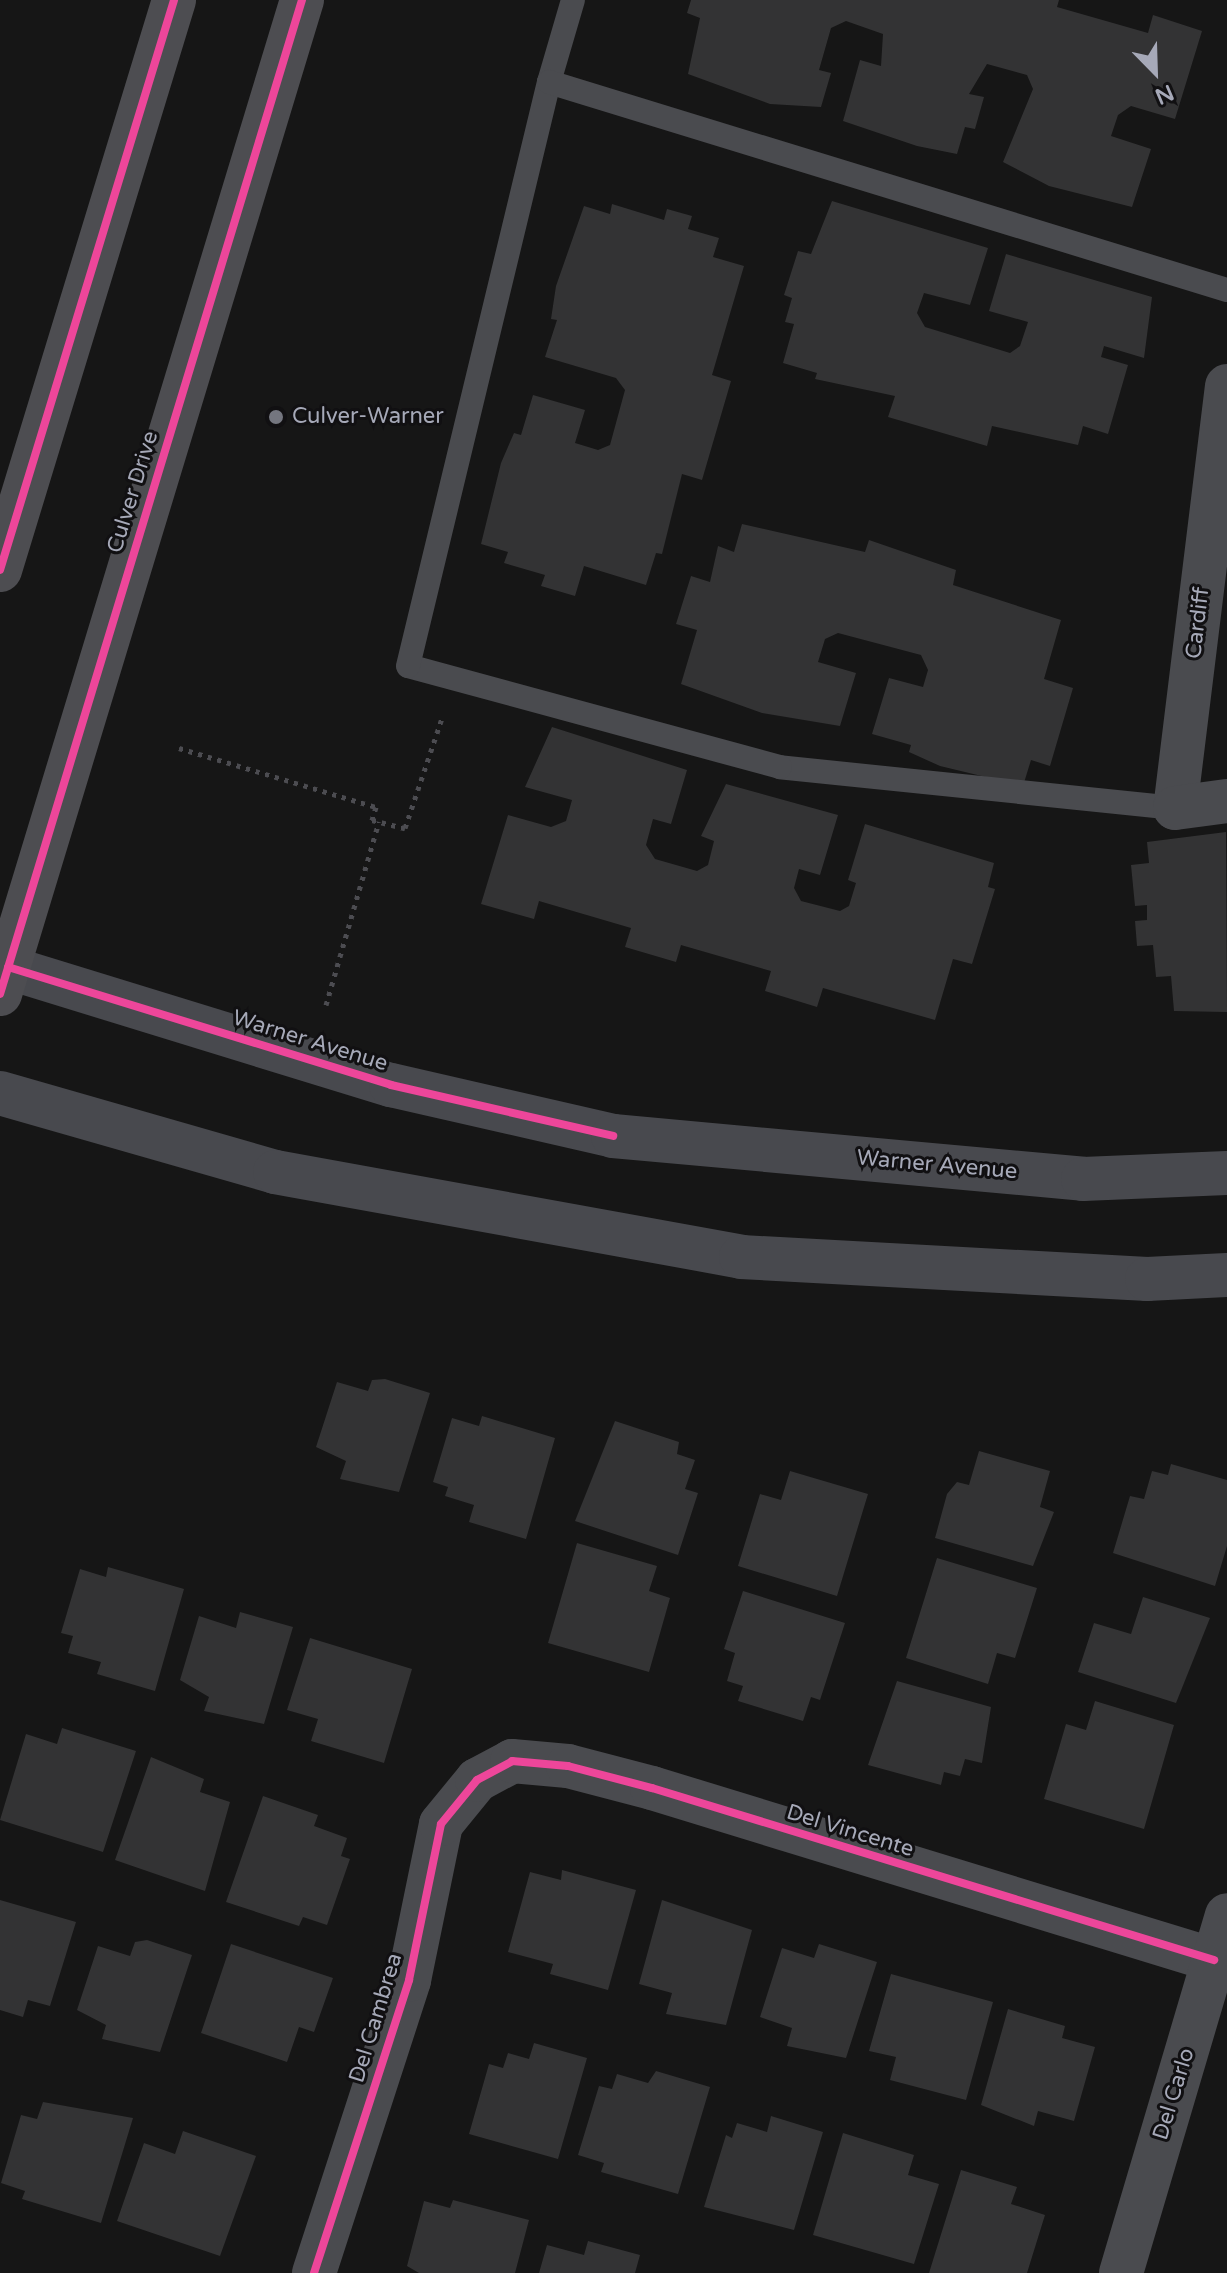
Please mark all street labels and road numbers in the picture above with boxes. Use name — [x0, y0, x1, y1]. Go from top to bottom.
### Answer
street label: Culver Drive — [102, 428, 164, 556]
street label: Cardiff — [1181, 586, 1215, 660]
street label: Warner Avenue — [229, 1005, 391, 1077]
street label: Warner Avenue — [856, 1145, 1018, 1185]
street label: Del Vincente — [783, 1799, 917, 1863]
street label: Del Cambrea — [344, 1950, 408, 2086]
street label: Del Carlo — [1148, 2045, 1200, 2143]

